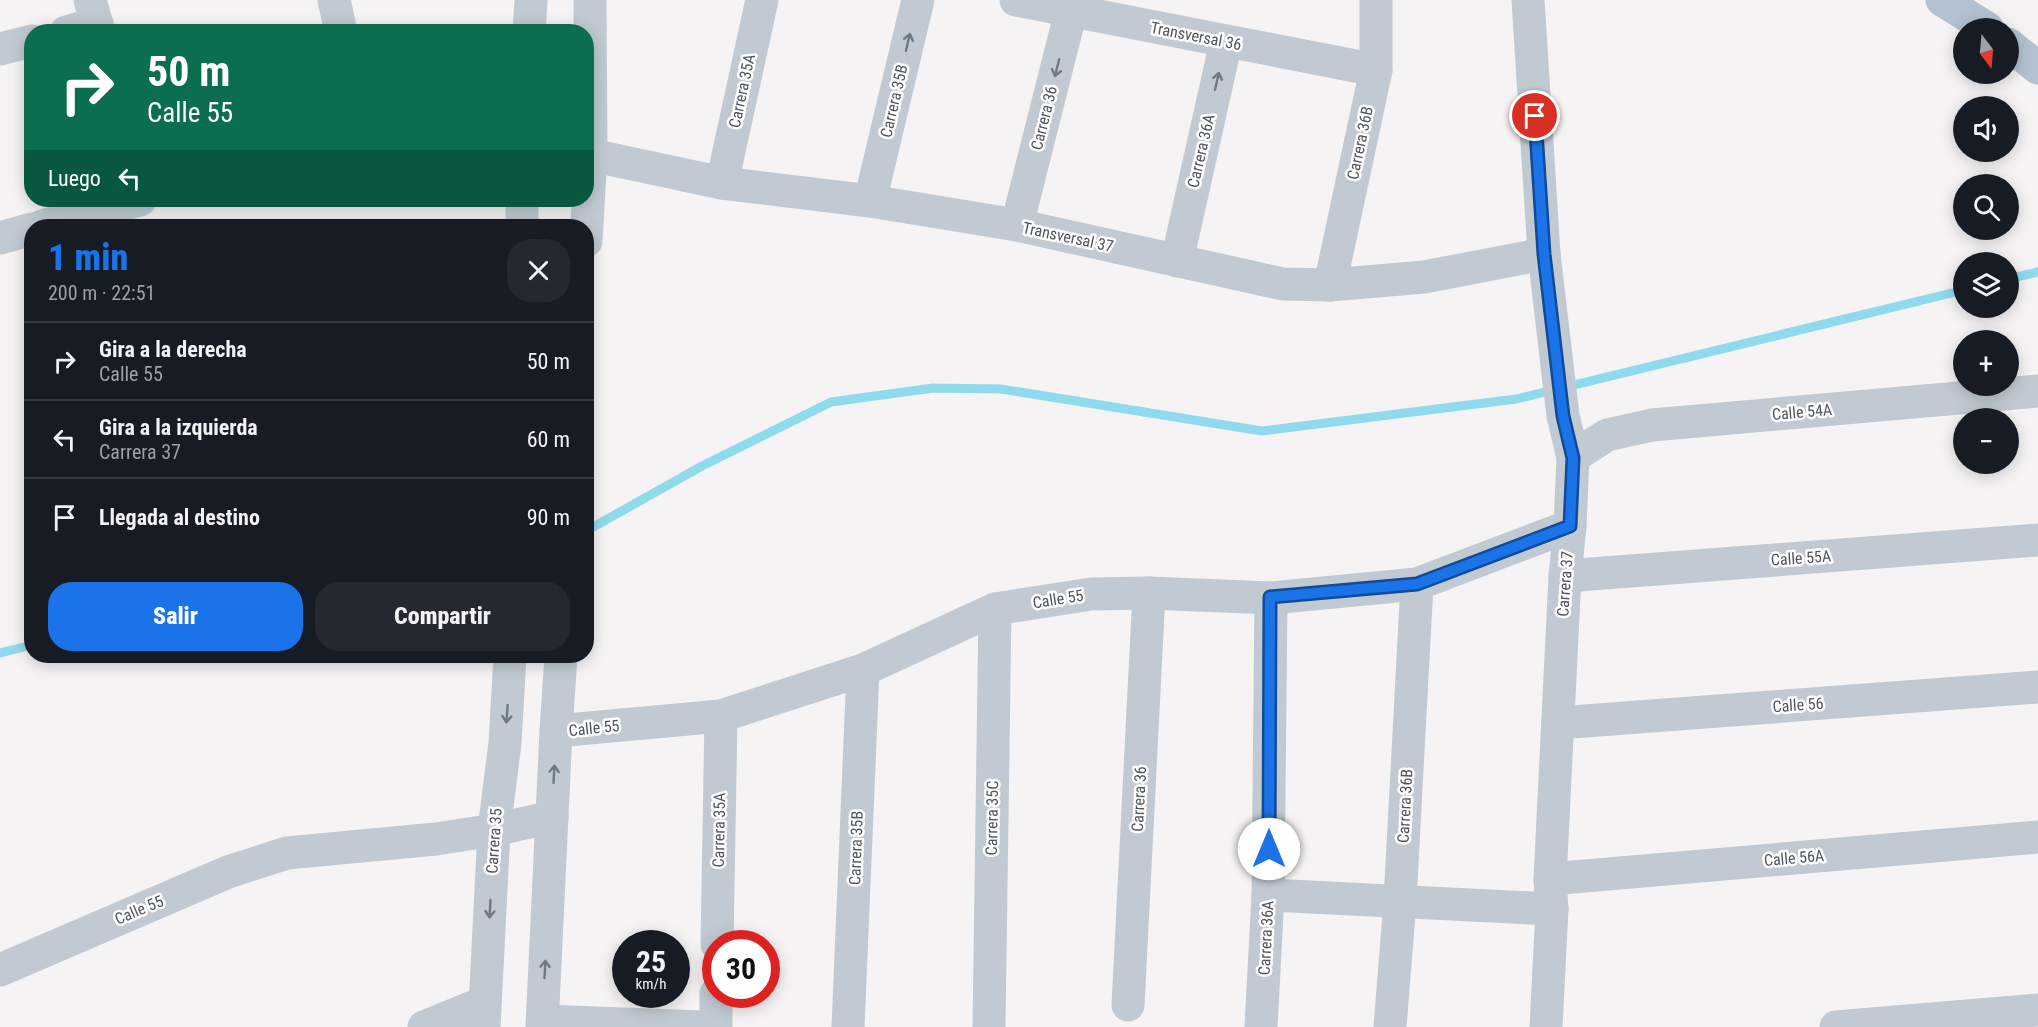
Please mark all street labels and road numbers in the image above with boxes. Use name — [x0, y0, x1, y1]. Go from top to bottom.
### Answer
street label: Transversal 36 — [1149, 18, 1243, 54]
street label: Carrera 35A — [725, 52, 759, 130]
street label: Carrera 35B — [876, 63, 912, 139]
street label: Carrera 36 — [1027, 84, 1061, 152]
street label: Carrera 36B — [1343, 105, 1377, 181]
street label: Carrera 36A — [1183, 112, 1219, 190]
street label: Transversal 37 — [1021, 218, 1115, 256]
street label: Calle 54A — [1771, 400, 1833, 424]
street label: Calle 55A — [1770, 546, 1832, 570]
street label: Carrera 37 — [1553, 551, 1577, 617]
street label: Calle 55 — [1031, 586, 1085, 612]
street label: Calle 56 — [1772, 694, 1824, 716]
street label: Calle 55 — [568, 716, 620, 740]
street label: Carrera 36 — [1128, 766, 1150, 832]
street label: Carrera 36B — [1394, 768, 1416, 844]
street label: Carrera 35C — [982, 781, 1002, 855]
street label: Carrera 35A — [709, 792, 729, 868]
street label: Carrera 35 — [482, 808, 506, 874]
street label: Carrera 35B — [845, 811, 867, 885]
street label: Calle 56A — [1763, 846, 1825, 870]
street label: Calle 55 — [112, 891, 166, 929]
street label: Carrera 36A — [1255, 900, 1277, 976]

